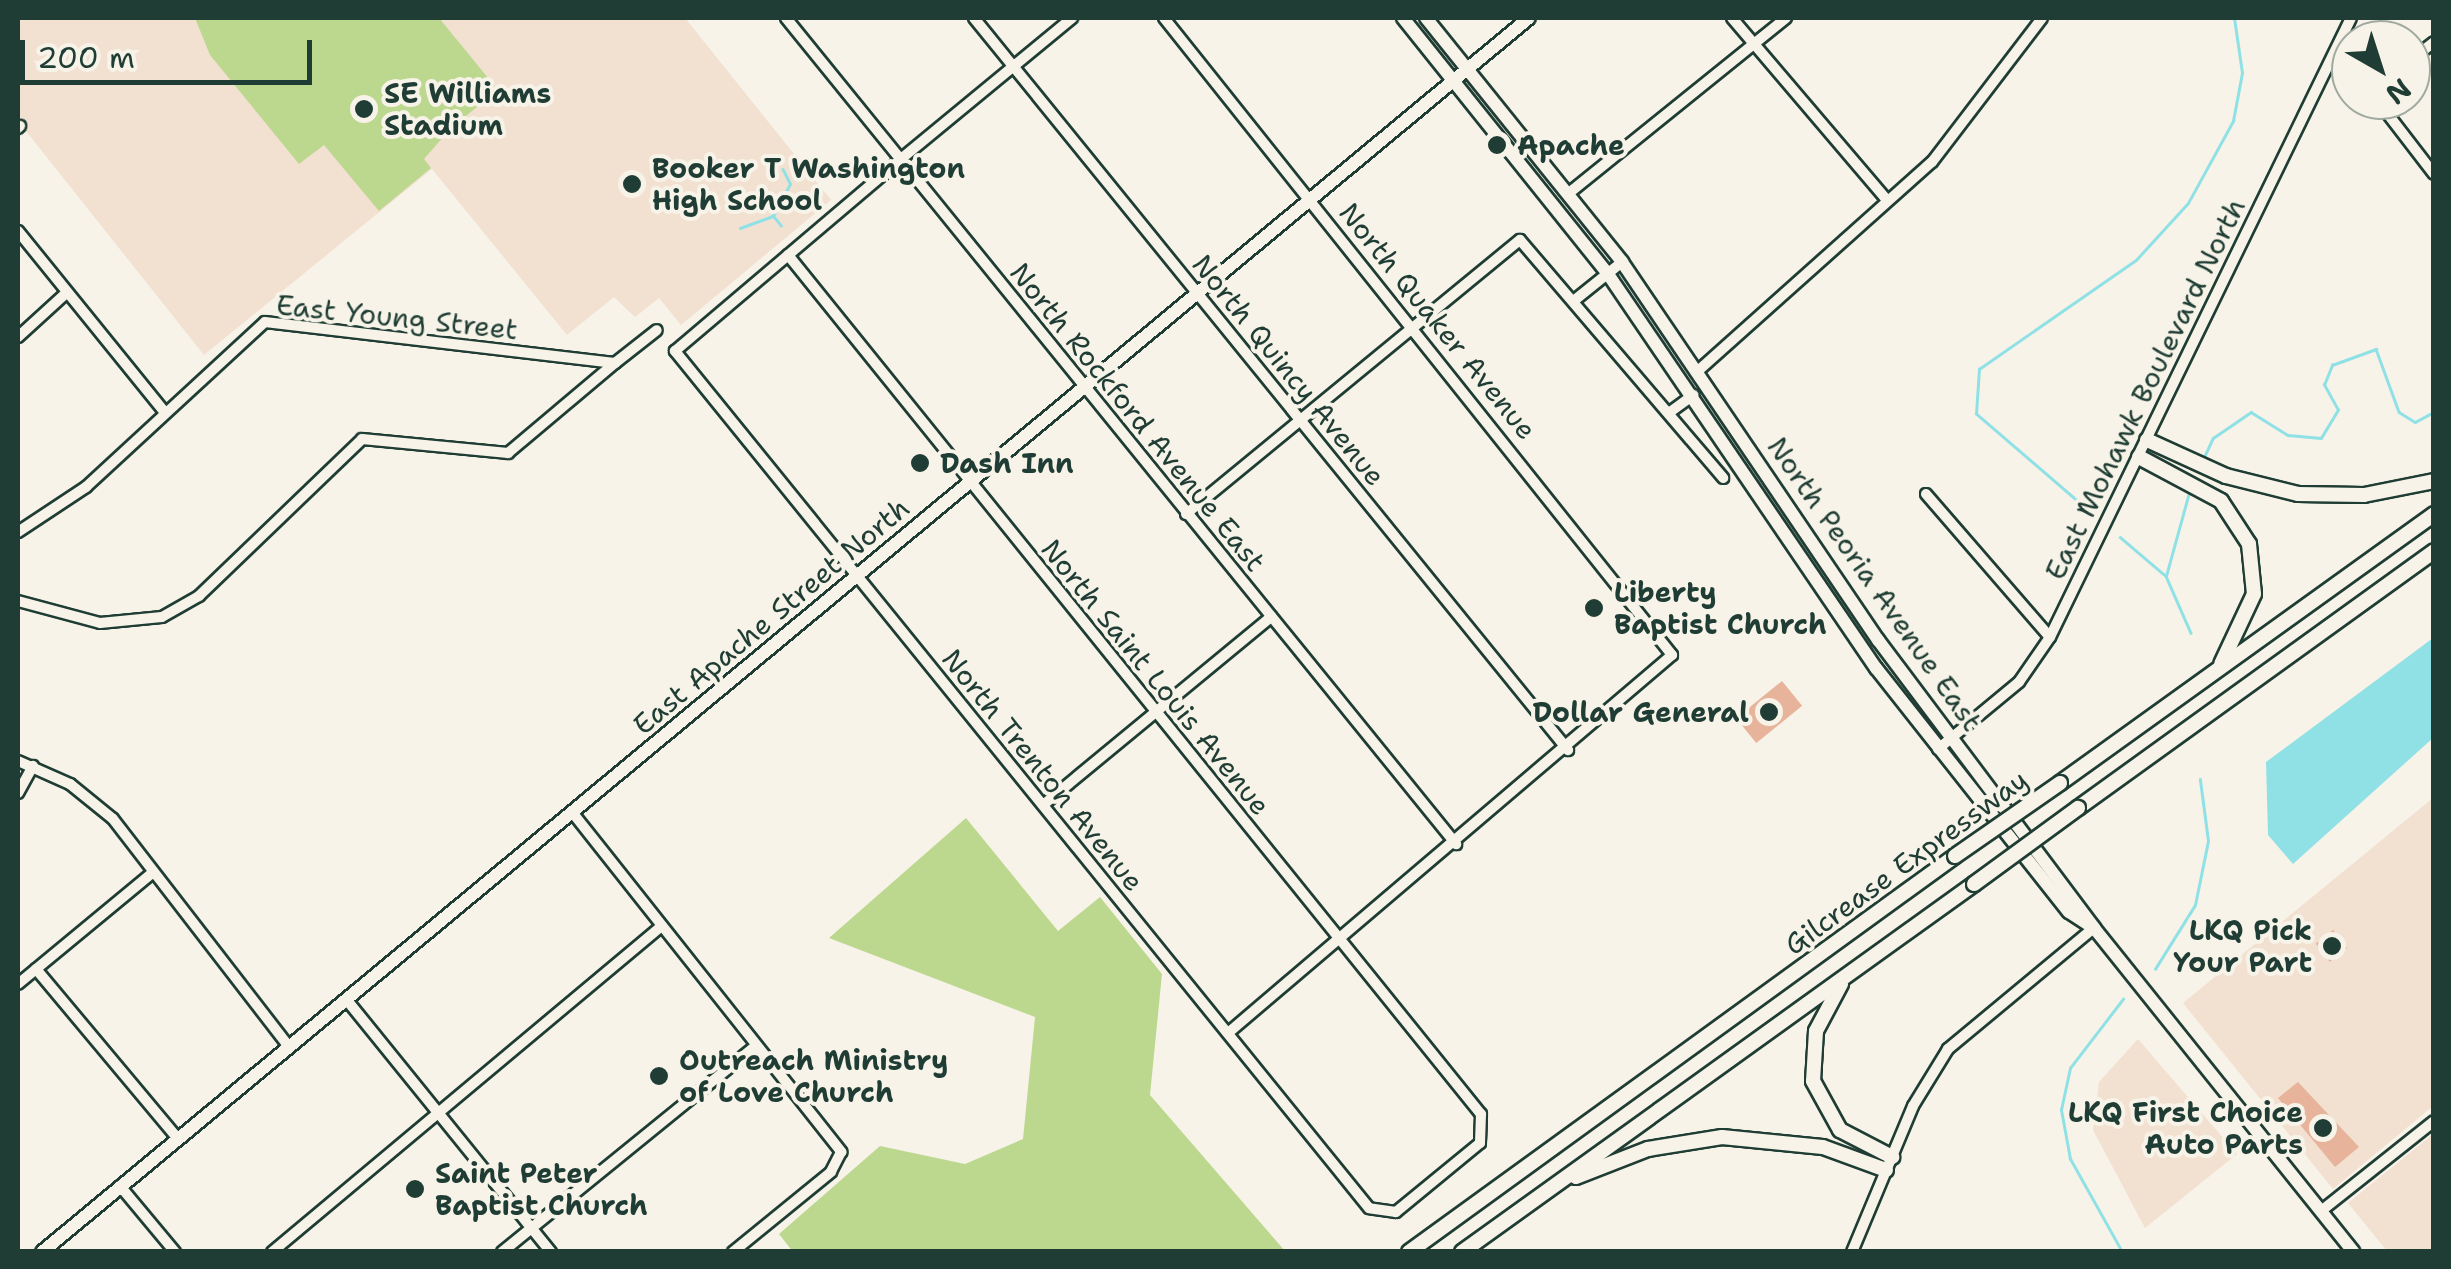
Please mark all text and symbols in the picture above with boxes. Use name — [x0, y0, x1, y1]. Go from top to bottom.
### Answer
scale bar — [25, 20, 318, 82]
north arrow — [2331, 20, 2431, 120]
text: 200 m — [37, 37, 135, 78]
text: N — [2378, 70, 2419, 114]
place label: SE Williams Stadium — [384, 76, 551, 142]
marker: SE Williams Stadium — [353, 98, 375, 120]
place label: Apache — [1517, 128, 1625, 162]
marker: Apache — [1486, 134, 1508, 156]
place label: Booker T Washington High School — [652, 151, 965, 217]
marker: Booker T Washington High School — [621, 173, 643, 195]
street label: East Mohawk Boulevard North — [2038, 193, 2252, 585]
street label: North Quaker Avenue — [1332, 196, 1544, 446]
street label: North Quincy Avenue — [1186, 248, 1392, 492]
street label: North Rockford Avenue East — [1003, 256, 1273, 578]
street label: East Young Street — [275, 288, 519, 346]
street label: North Peoria Avenue East — [1761, 431, 1989, 737]
place label: Dash Inn — [940, 446, 1074, 480]
marker: Dash Inn — [909, 452, 931, 474]
street label: East Apache Street North — [626, 491, 916, 741]
street label: North Saint Louis Avenue — [1034, 532, 1278, 822]
place label: Liberty Baptist Church — [1614, 575, 1827, 641]
marker: Liberty Baptist Church — [1583, 597, 1605, 619]
street label: North Trenton Avenue — [935, 642, 1151, 898]
place label: Dollar General — [1532, 695, 1749, 729]
marker: Dollar General — [1758, 701, 1780, 723]
street label: Gilcrease Expressway — [1778, 762, 2034, 962]
place label: LKQ Pick Your Part — [2173, 913, 2312, 979]
marker: LKQ Pick Your Part — [2321, 935, 2343, 957]
place label: Outreach Ministry of Love Church — [679, 1043, 948, 1109]
marker: Outreach Ministry of Love Church — [648, 1065, 670, 1087]
place label: LKQ First Choice Auto Parts — [2068, 1095, 2303, 1161]
marker: LKQ First Choice Auto Parts — [2312, 1117, 2334, 1139]
place label: Saint Peter Baptist Church — [435, 1156, 648, 1222]
marker: Saint Peter Baptist Church — [404, 1178, 426, 1200]

